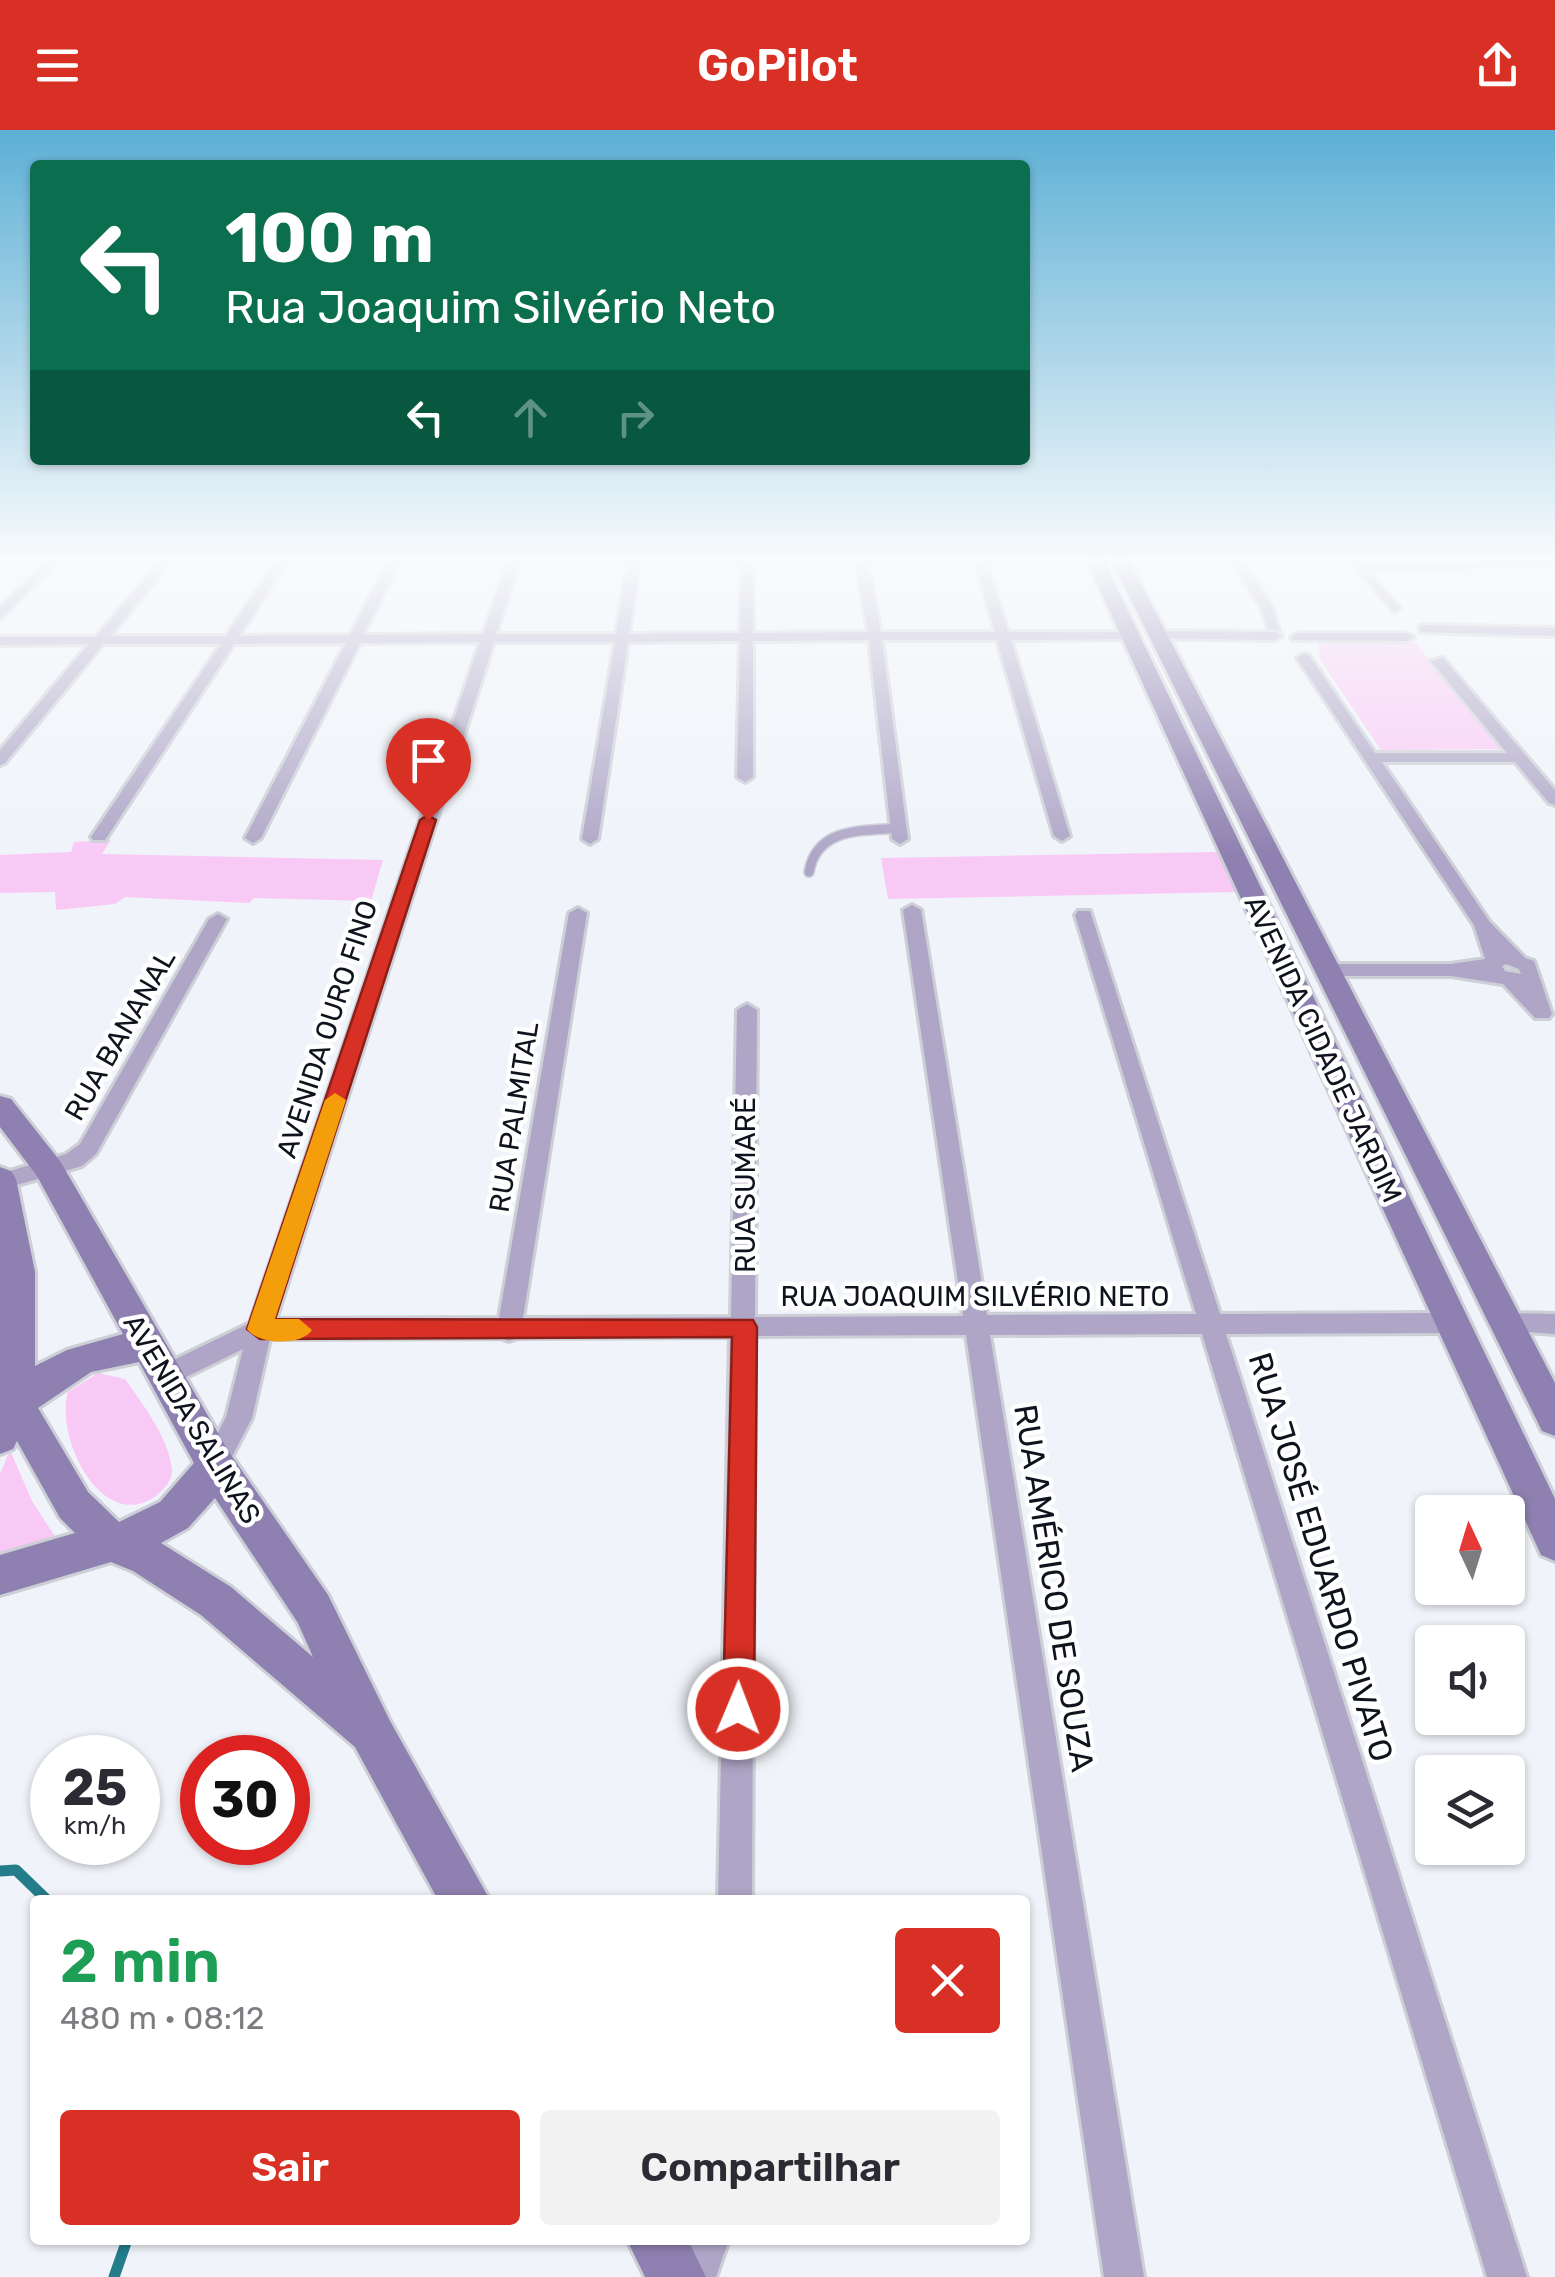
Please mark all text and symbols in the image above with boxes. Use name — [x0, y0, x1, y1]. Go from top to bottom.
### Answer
icon: menu — [30, 38, 85, 93]
icon: share — [1470, 38, 1525, 93]
text: GoPilot — [697, 39, 858, 92]
text: 100 m — [225, 197, 434, 280]
icon: left — [60, 200, 190, 330]
text: Rua Joaquim Silvério Neto — [225, 281, 776, 334]
icon: left — [398, 390, 453, 445]
icon: ahead — [503, 390, 558, 445]
icon: right — [608, 390, 663, 445]
pin — [386, 718, 471, 821]
icon: arrive — [401, 733, 456, 788]
street label: AVENIDA CIDADE JARDIM — [1237, 890, 1409, 1208]
street label: AVENIDA OURO FINO — [270, 896, 384, 1162]
street label: RUA BANANAL — [58, 943, 182, 1126]
street label: RUA PALMITAL — [483, 1019, 545, 1215]
street label: RUA SUMARÉ — [729, 1097, 762, 1273]
street label: RUA JOAQUIM SILVÉRIO NETO — [781, 1280, 1170, 1313]
street label: AVENIDA SALINAS — [116, 1308, 268, 1530]
street label: RUA JOSÉ EDUARDO PIVATO — [1241, 1348, 1401, 1766]
street label: RUA AMÉRICO DE SOUZA — [1006, 1402, 1102, 1774]
north arrow — [1415, 1495, 1525, 1605]
map controls — [1415, 1495, 1525, 1865]
button: sound — [1415, 1625, 1525, 1735]
position arrow — [686, 1657, 790, 1761]
speed limit sign: 30 — [180, 1735, 310, 1865]
button: layers — [1415, 1755, 1525, 1865]
text: 25 — [63, 1758, 127, 1818]
text: km/h — [64, 1811, 126, 1840]
text: 2 min — [60, 1926, 220, 1997]
button: close — [895, 1928, 1000, 2033]
text: 480 m · 08:12 — [60, 1999, 264, 2037]
button: Sair — [60, 2110, 520, 2225]
button: Compartilhar — [540, 2110, 1000, 2225]

